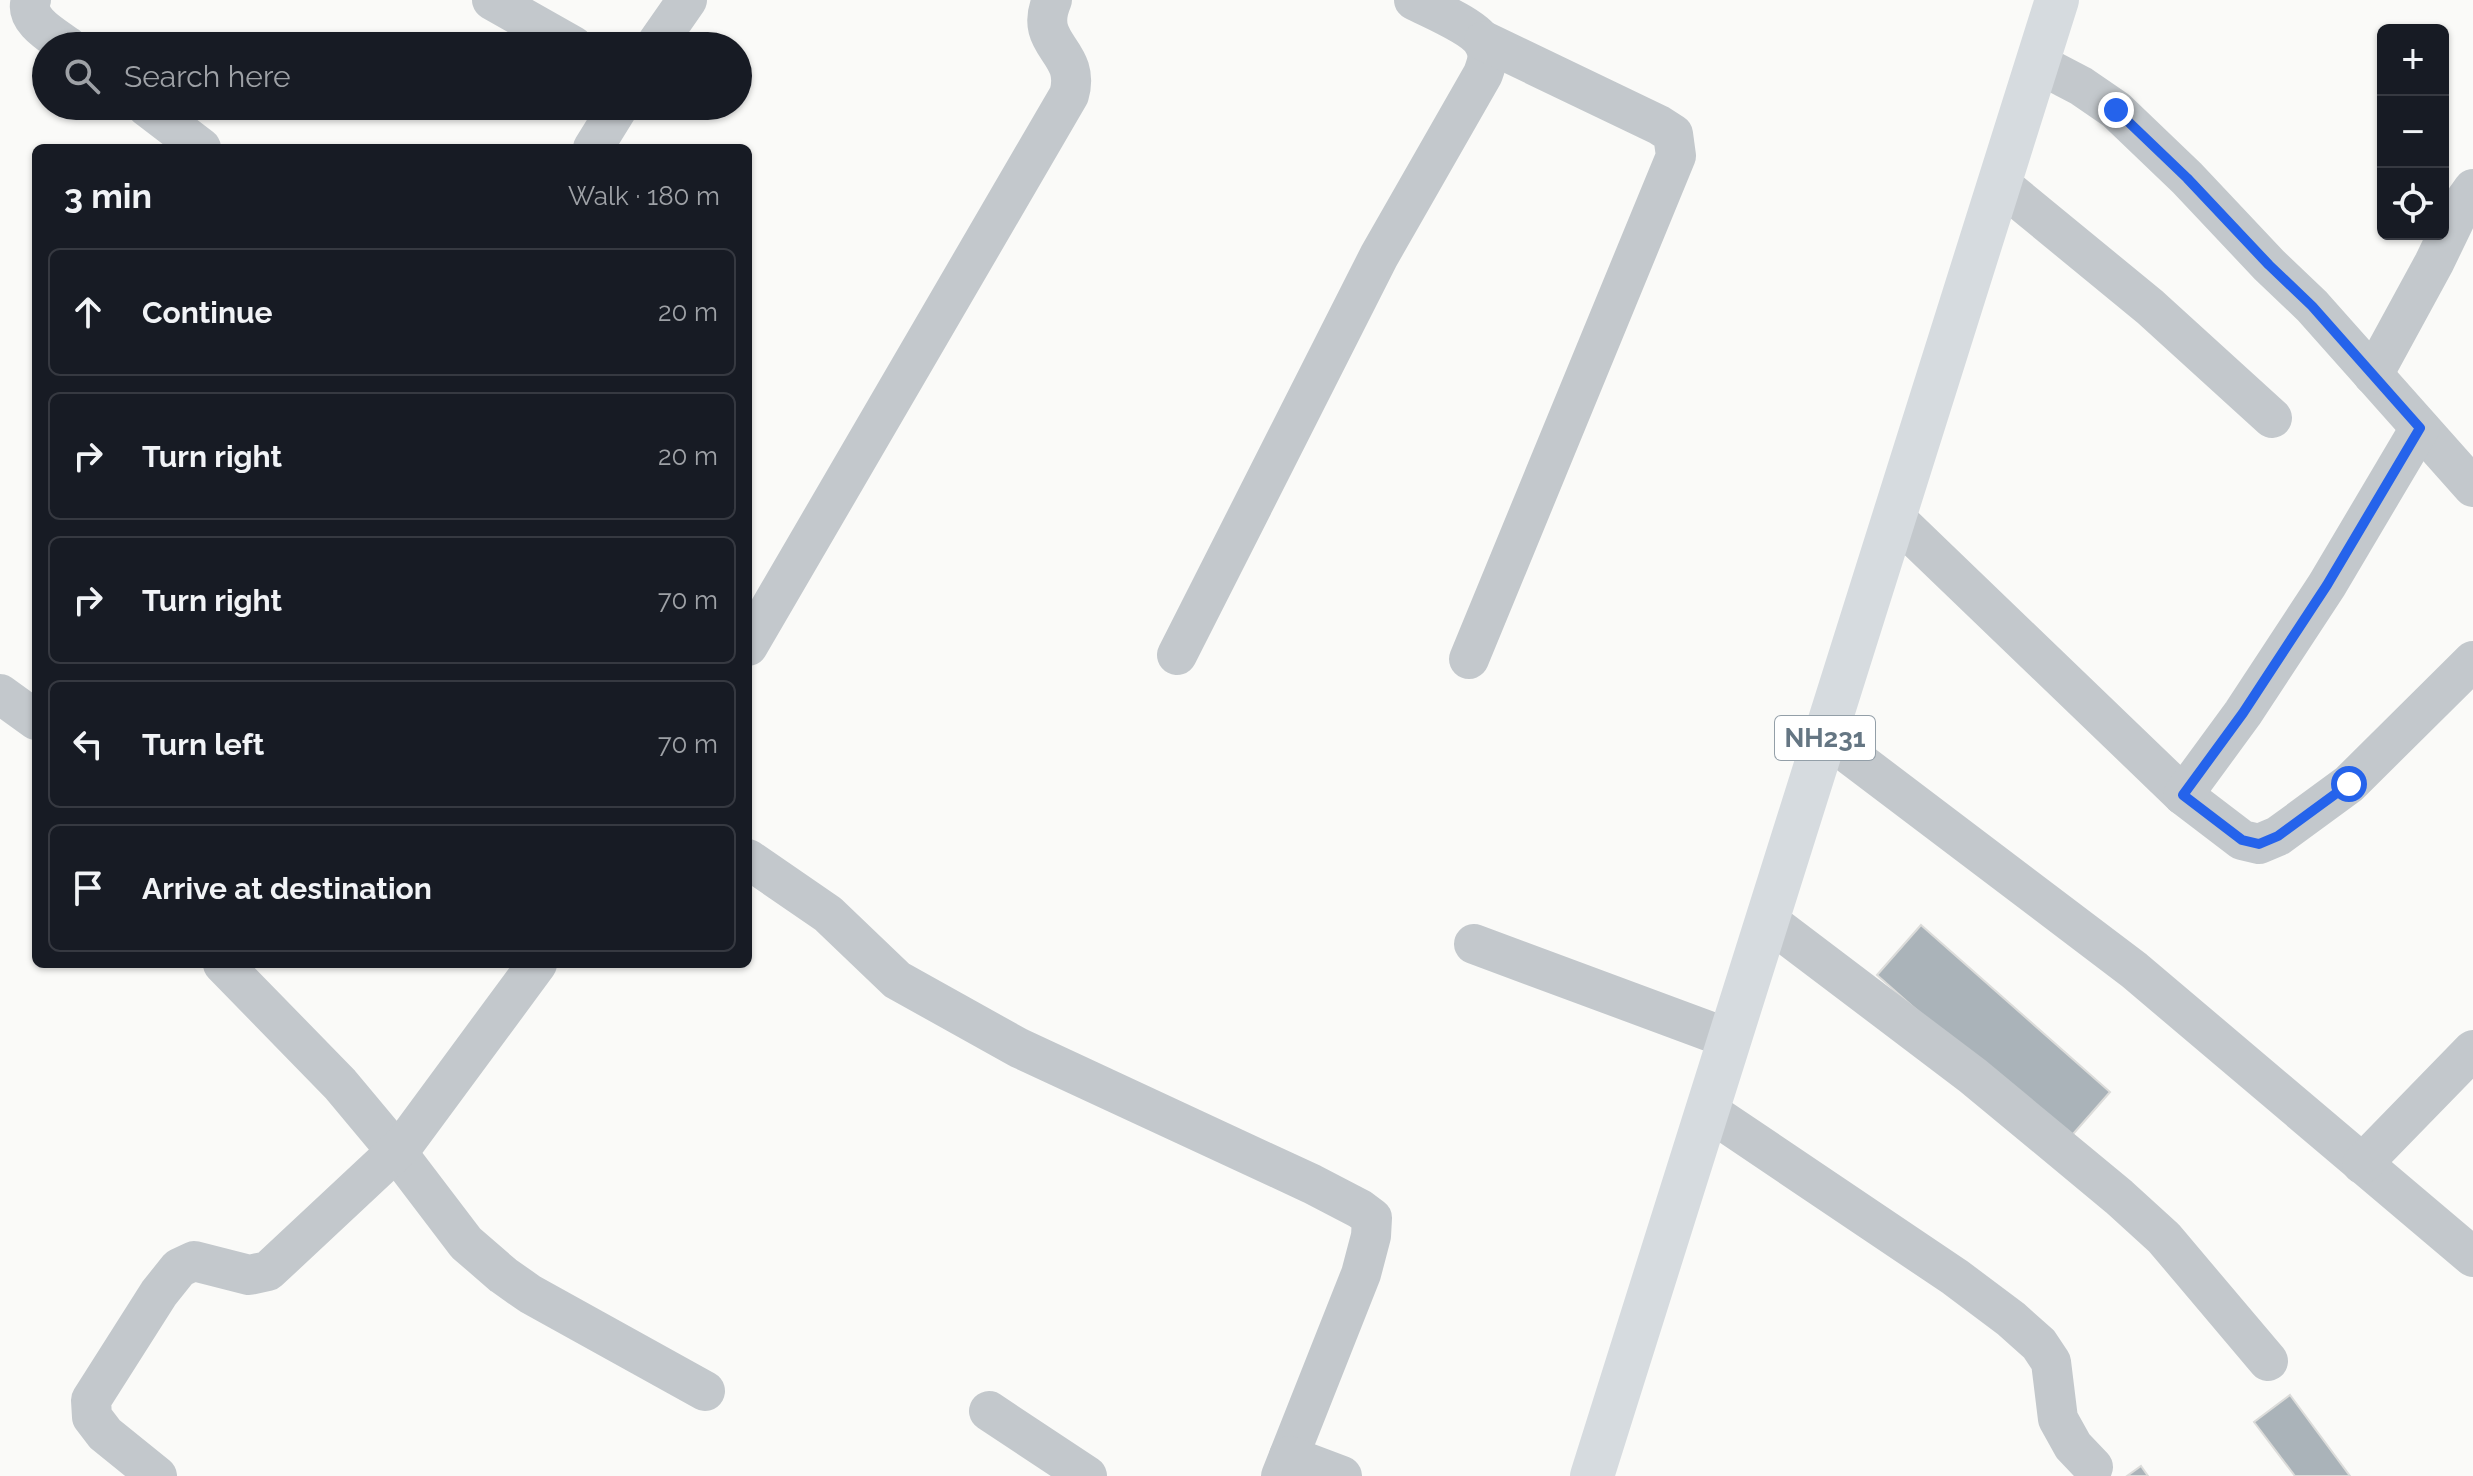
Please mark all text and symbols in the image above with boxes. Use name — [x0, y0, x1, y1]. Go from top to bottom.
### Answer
map controls — [2377, 24, 2449, 240]
button: + — [2377, 24, 2449, 96]
search box — [32, 32, 752, 120]
icon: search — [60, 54, 104, 98]
text: Search here — [124, 59, 291, 94]
route end — [2098, 92, 2134, 128]
button: − — [2377, 96, 2449, 168]
button: locate — [2377, 168, 2449, 240]
text: 3 min — [64, 176, 152, 216]
text: Walk · 180 m — [568, 181, 720, 211]
icon: ahead — [66, 290, 110, 334]
text: Continue — [142, 295, 273, 330]
text: 20 m — [658, 297, 718, 327]
icon: right — [66, 434, 110, 478]
text: Turn right — [142, 439, 282, 474]
text: 20 m — [658, 441, 718, 471]
icon: right — [66, 578, 110, 622]
text: Turn right — [142, 583, 282, 618]
text: 70 m — [658, 585, 718, 615]
road number: NH231 — [1775, 716, 1875, 760]
icon: left — [66, 722, 110, 766]
text: Turn left — [142, 727, 264, 762]
text: 70 m — [658, 729, 718, 759]
route start — [2331, 766, 2367, 802]
icon: arrive — [66, 866, 110, 910]
text: Arrive at destination — [142, 871, 432, 906]

